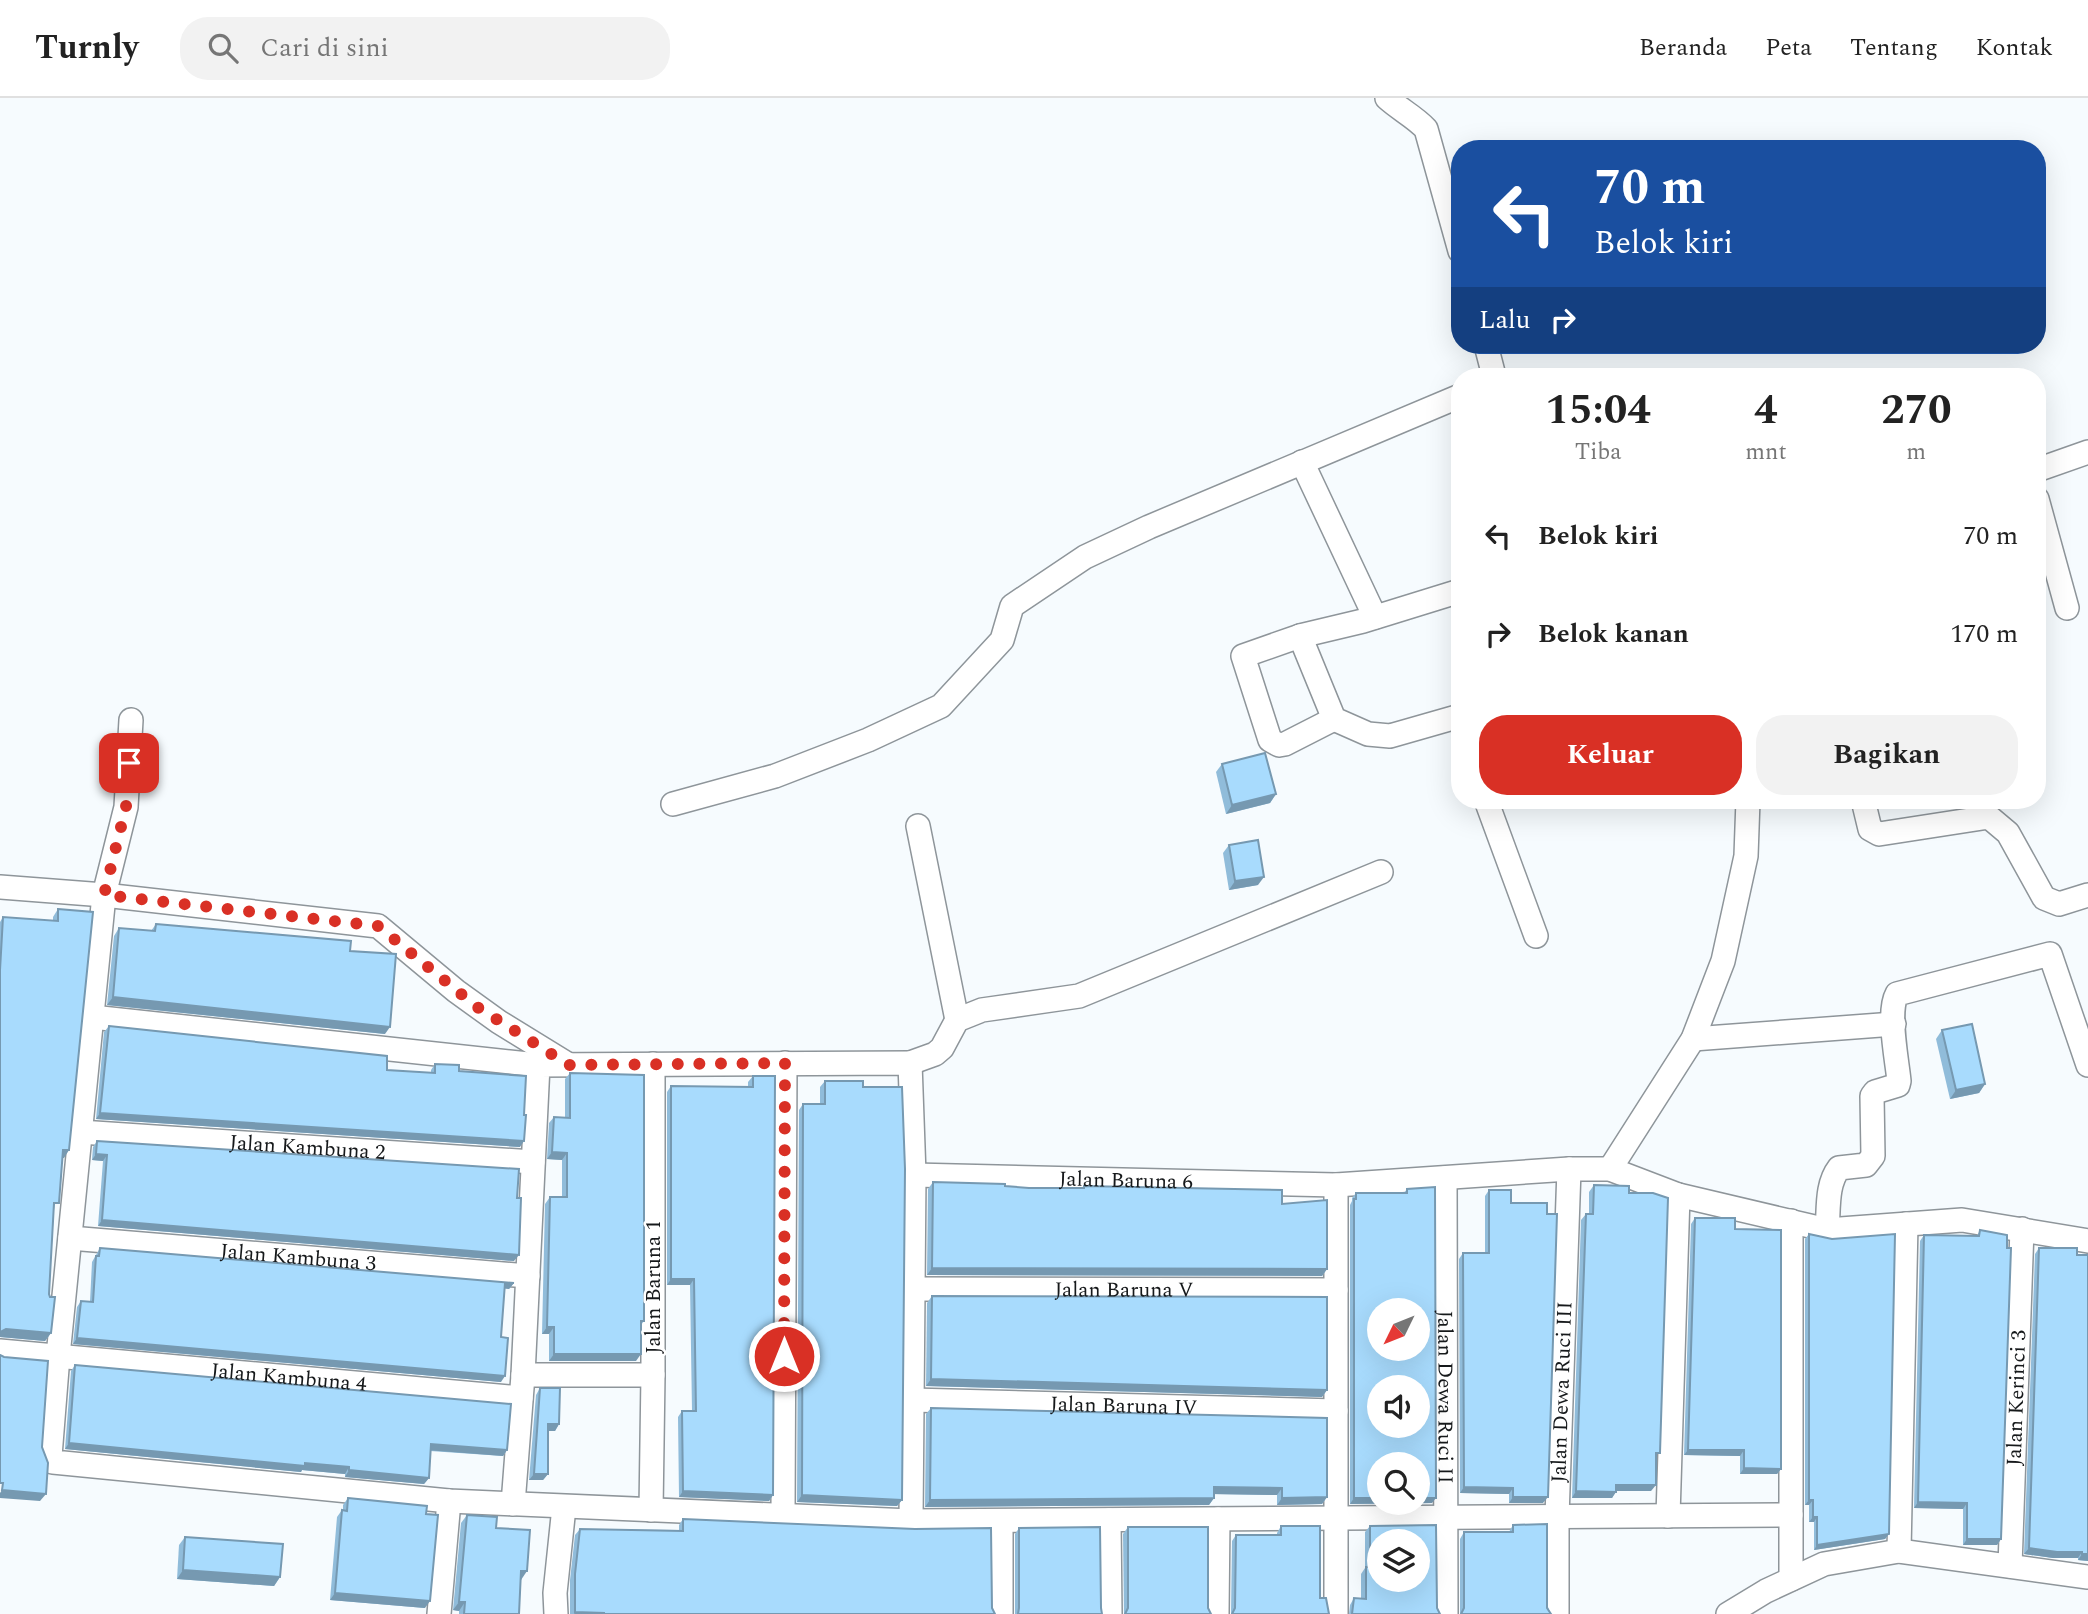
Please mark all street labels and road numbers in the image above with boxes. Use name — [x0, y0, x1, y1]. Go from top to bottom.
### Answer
street label: Jalan Kambuna 2 — [228, 1127, 386, 1169]
street label: Jalan Baruna 6 — [1059, 1163, 1193, 1199]
street label: Jalan Baruna 1 — [638, 1220, 670, 1354]
street label: Jalan Kambuna 3 — [219, 1236, 378, 1280]
street label: Jalan Baruna V — [1054, 1274, 1194, 1307]
street label: Jalan Dewa Ruci III — [1543, 1301, 1581, 1483]
street label: Jalan Dewa Ruci II — [1428, 1310, 1461, 1484]
street label: Jalan Kerinci 3 — [1999, 1329, 2035, 1467]
street label: Jalan Kambuna 4 — [210, 1355, 368, 1401]
street label: Jalan Baruna IV — [1050, 1389, 1198, 1424]

